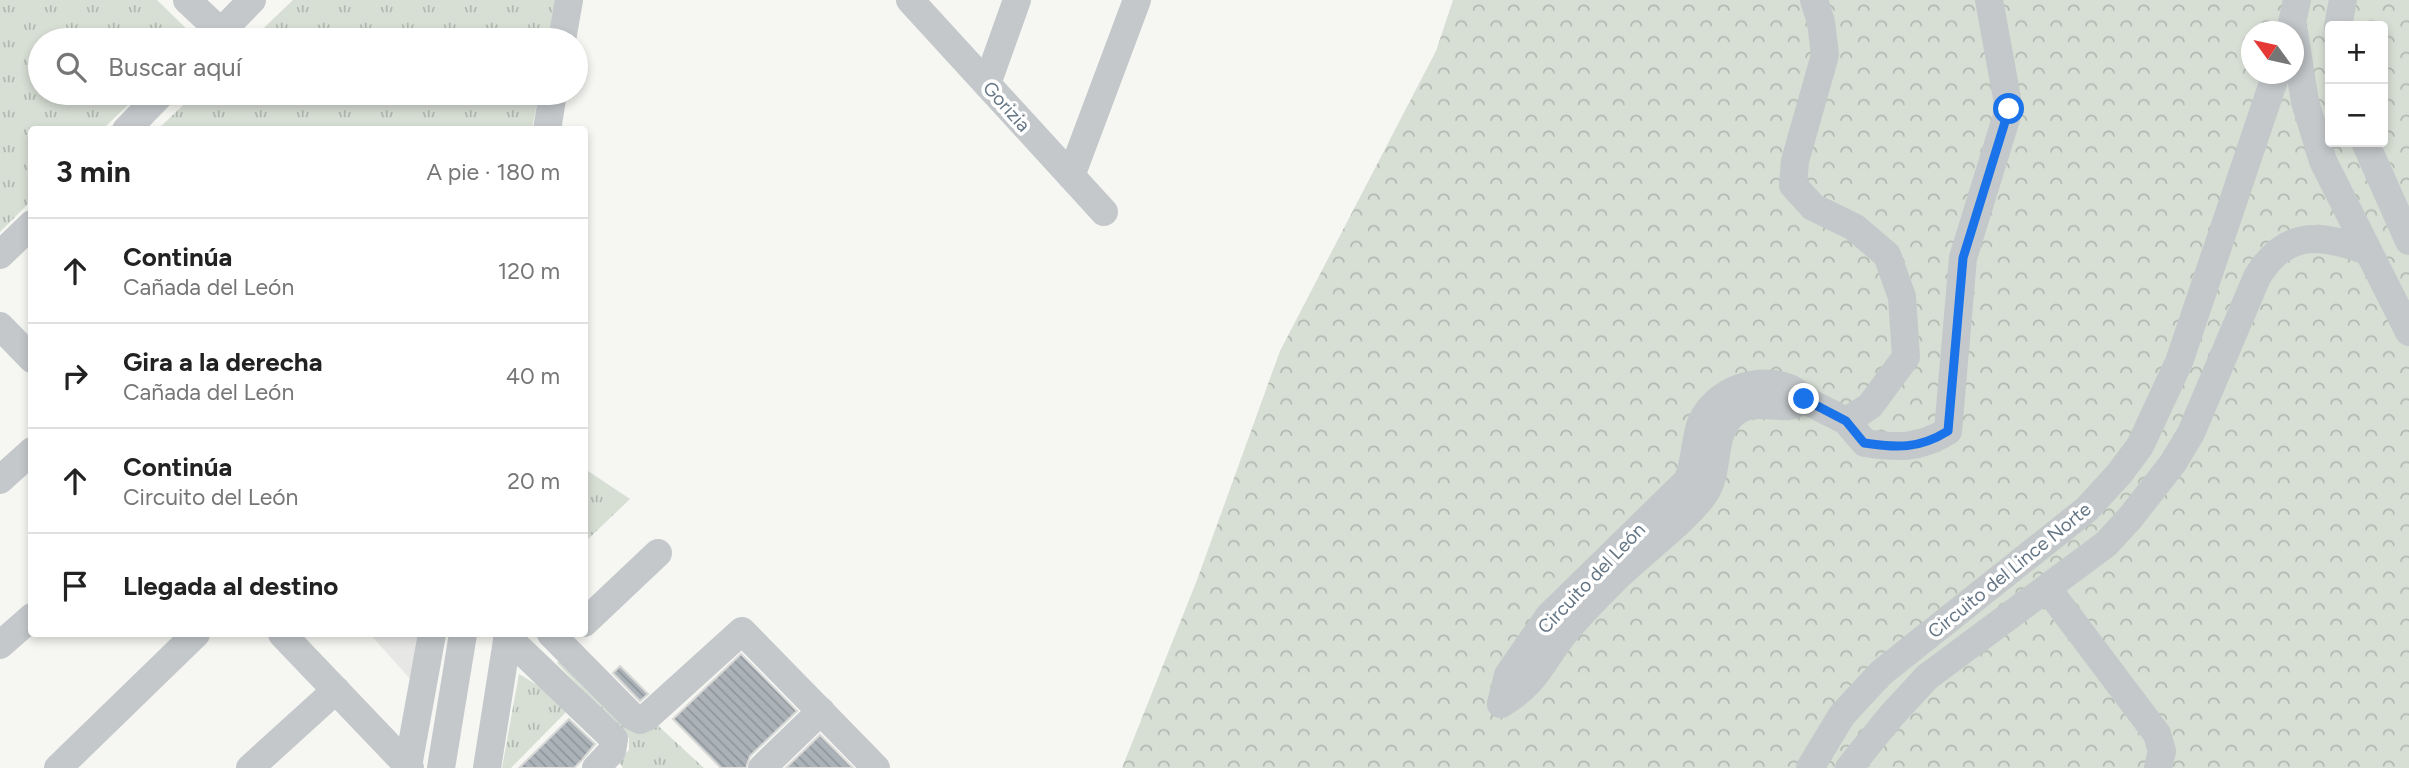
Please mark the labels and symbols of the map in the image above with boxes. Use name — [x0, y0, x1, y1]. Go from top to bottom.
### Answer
north arrow — [2241, 21, 2304, 84]
street label: Gorizia — [978, 76, 1035, 136]
route start — [1993, 93, 2024, 124]
route end — [1788, 383, 1819, 414]
street label: Circuito del Lince Norte — [1923, 498, 2095, 643]
street label: Circuito del León — [1533, 518, 1650, 638]

